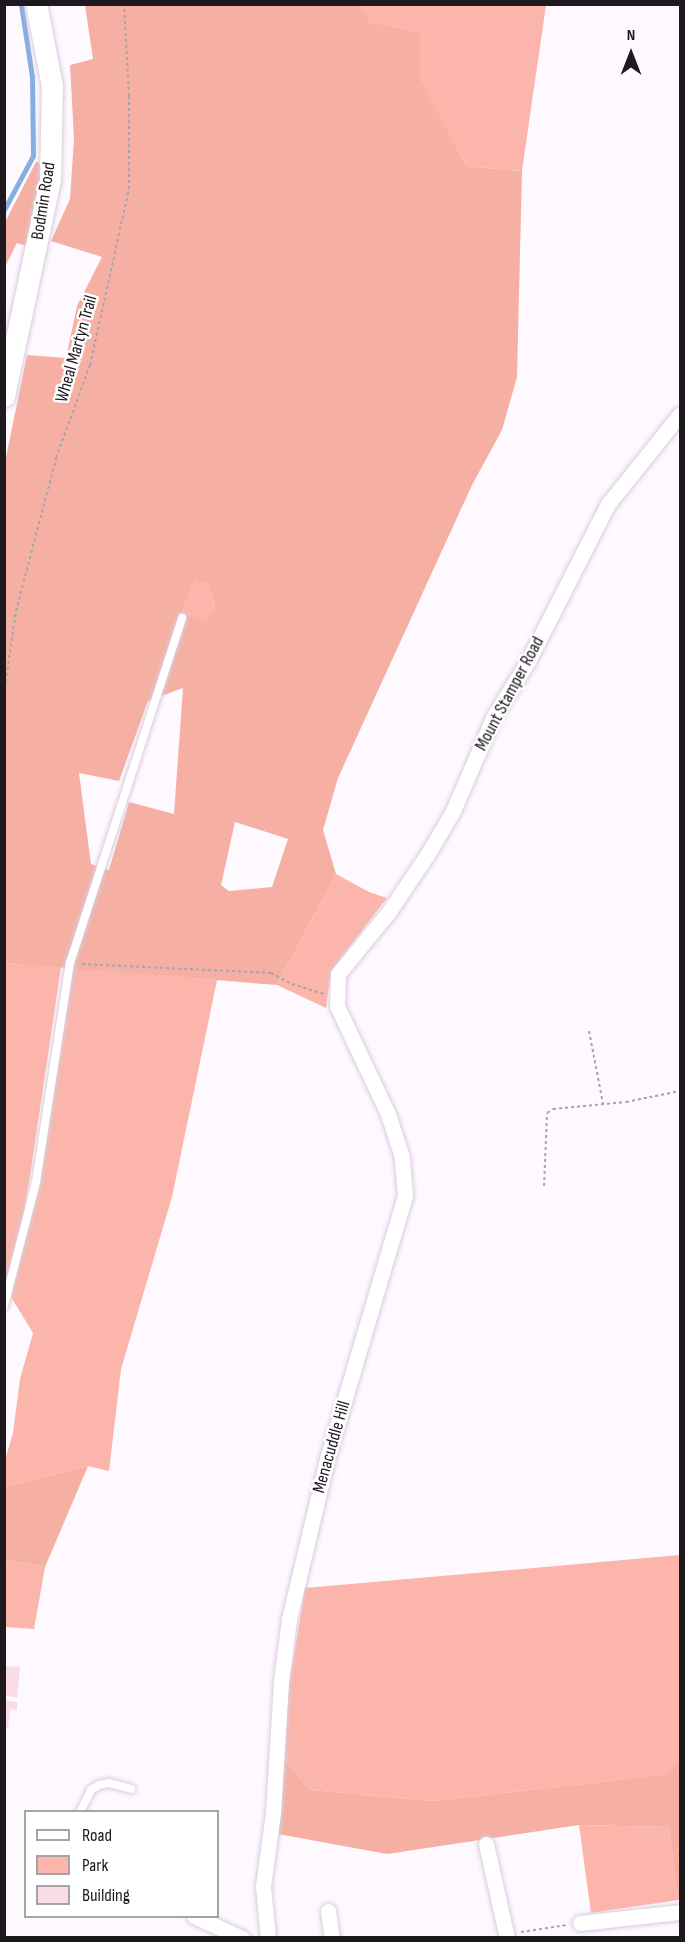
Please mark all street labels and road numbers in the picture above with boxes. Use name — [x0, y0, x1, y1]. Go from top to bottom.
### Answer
street label: Bodmin Road — [27, 161, 61, 241]
street label: Wheal Martyn Trail — [51, 293, 103, 405]
street label: Mount Stamper Road — [471, 633, 549, 755]
street label: Menacuddle Hill — [309, 1398, 355, 1496]

